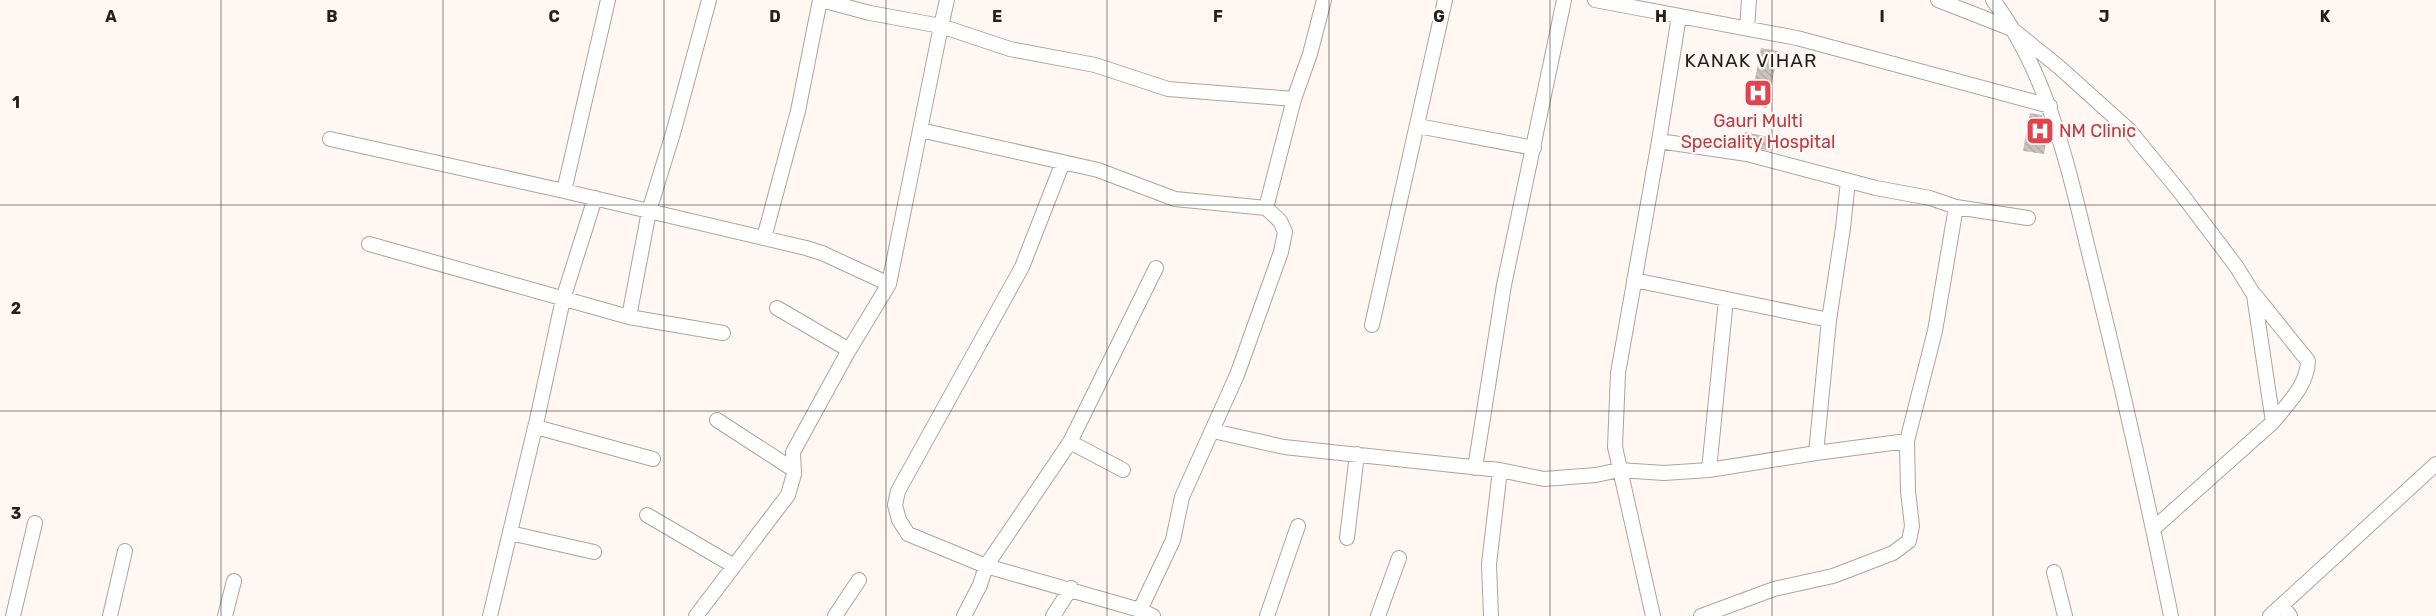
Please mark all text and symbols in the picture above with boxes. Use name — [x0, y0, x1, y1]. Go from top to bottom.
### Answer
text: A — [105, 7, 117, 26]
text: B — [326, 7, 338, 26]
text: C — [548, 7, 560, 26]
text: D — [769, 7, 781, 26]
text: E — [992, 7, 1002, 26]
text: F — [1213, 7, 1223, 26]
text: G — [1433, 7, 1445, 26]
text: H — [1655, 7, 1667, 26]
text: I — [1879, 7, 1885, 26]
text: J — [2099, 7, 2109, 26]
text: K — [2320, 7, 2331, 26]
district label: KANAK VIHAR — [1685, 49, 1817, 72]
hospital icon: Gauri Multi Speciality Hospital — [1743, 78, 1773, 108]
text: 1 — [12, 93, 20, 112]
place label: Gauri Multi Speciality Hospital — [1681, 110, 1835, 153]
hospital icon: NM Clinic — [2025, 116, 2055, 146]
place label: NM Clinic — [2059, 120, 2136, 142]
text: 2 — [11, 299, 21, 318]
text: 3 — [11, 504, 21, 523]

